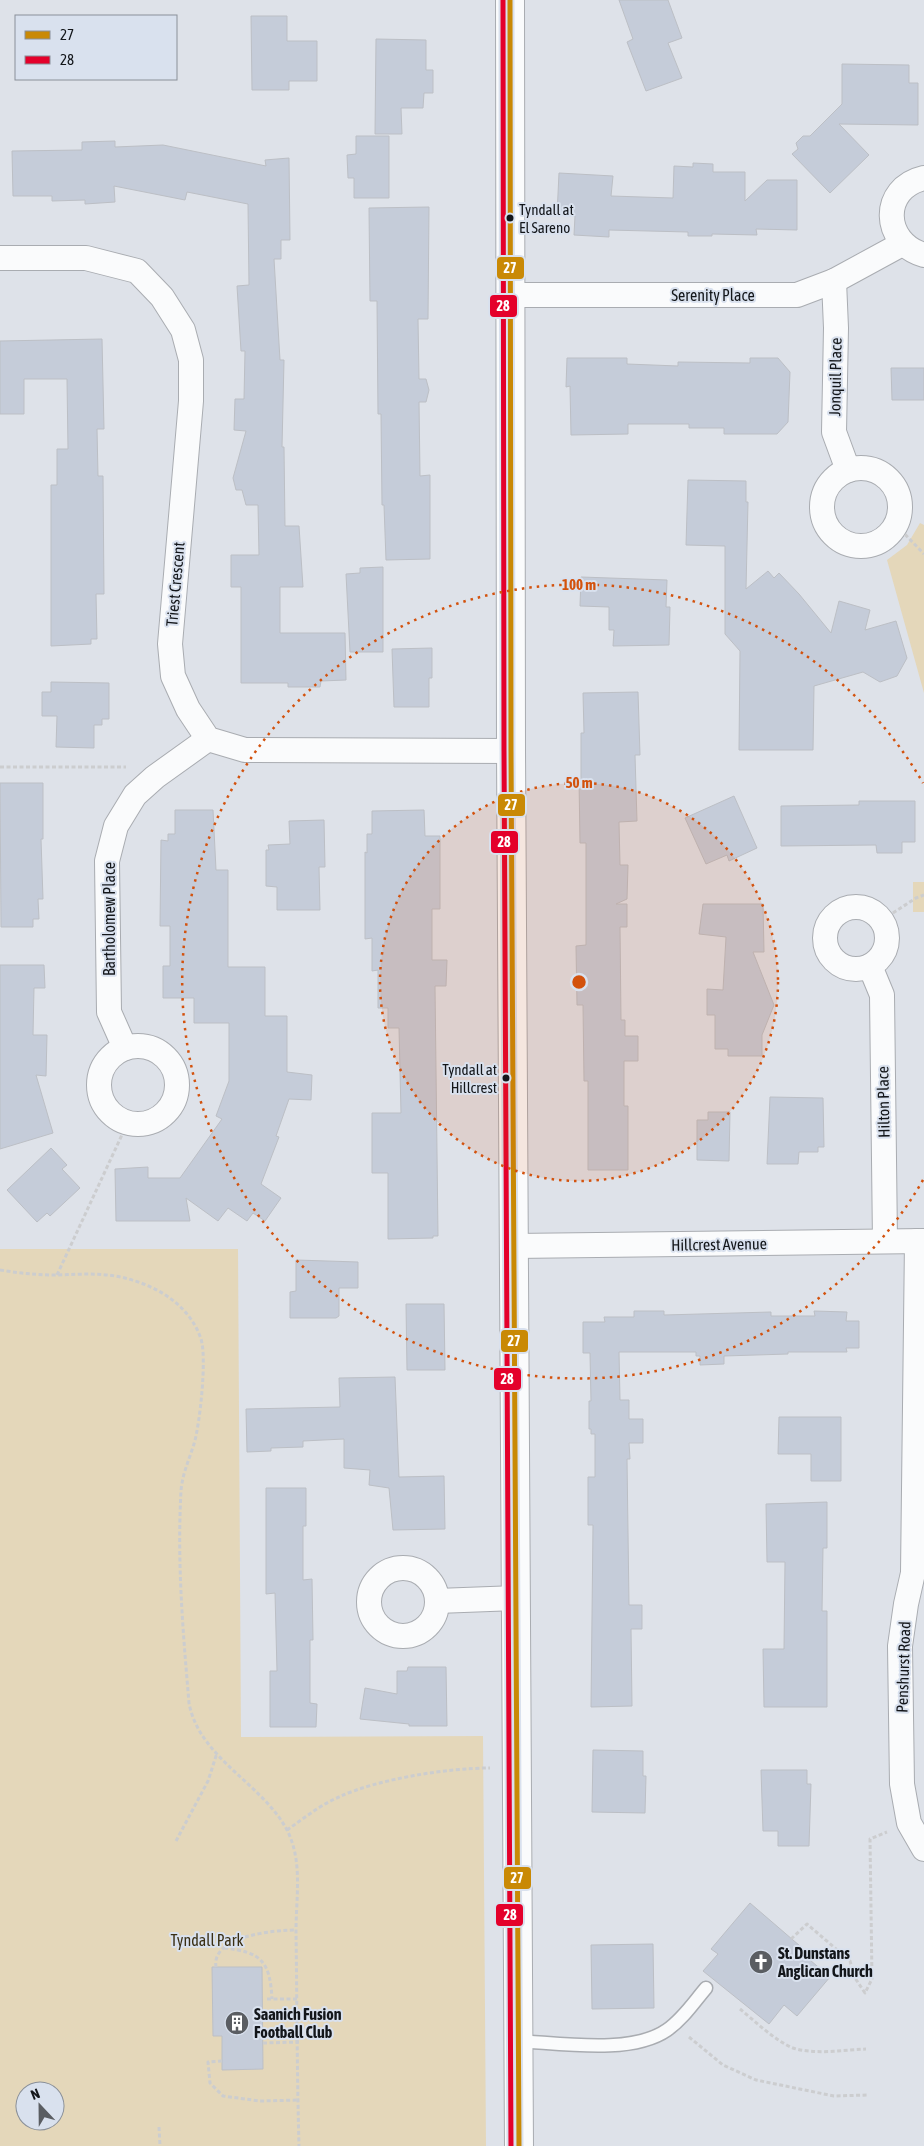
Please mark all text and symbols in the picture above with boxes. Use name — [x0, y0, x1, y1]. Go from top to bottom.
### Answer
legend — [15, 15, 178, 80]
text: 27 — [60, 26, 74, 43]
text: 28 — [60, 51, 74, 68]
place label: Tyndall at El Sareno — [519, 201, 574, 236]
marker: Tyndall at El Sareno — [505, 213, 515, 223]
line badge: 27 — [496, 256, 525, 280]
text: 27 — [503, 260, 517, 276]
street label: Serenity Place — [671, 286, 755, 305]
line badge: 28 — [489, 294, 518, 318]
text: 28 — [496, 298, 510, 314]
street label: Jonquil Place — [825, 338, 846, 416]
street label: Triest Crescent — [162, 541, 188, 627]
text: 100 m — [562, 576, 596, 593]
text: 50 m — [566, 774, 593, 791]
line badge: 27 — [497, 793, 526, 817]
text: 27 — [504, 797, 518, 813]
line badge: 28 — [490, 830, 519, 854]
text: 28 — [497, 834, 511, 850]
street label: Bartholomew Place — [100, 862, 118, 976]
centre of rings — [570, 973, 588, 991]
place label: Tyndall at Hillcrest — [442, 1061, 497, 1096]
street label: Hilton Place — [873, 1066, 893, 1138]
marker: Tyndall at Hillcrest — [501, 1073, 511, 1083]
street label: Hillcrest Avenue — [671, 1234, 767, 1254]
line badge: 27 — [500, 1329, 529, 1353]
text: 27 — [507, 1333, 521, 1349]
line badge: 28 — [493, 1367, 522, 1391]
text: 28 — [500, 1371, 514, 1387]
street label: Penshurst Road — [892, 1621, 914, 1713]
line badge: 27 — [503, 1866, 532, 1890]
text: 27 — [510, 1870, 524, 1886]
line badge: 28 — [495, 1903, 524, 1927]
text: 28 — [503, 1907, 517, 1923]
park label: Tyndall Park — [170, 1931, 244, 1950]
place label: St. Dunstans Anglican Church — [777, 1944, 873, 1980]
church icon: St. Dunstans Anglican Church — [748, 1949, 774, 1975]
place label: Saanich Fusion Football Club — [254, 2005, 342, 2041]
building icon: Saanich Fusion Football Club — [224, 2010, 250, 2036]
north arrow — [15, 2081, 65, 2131]
text: N — [28, 2085, 42, 2103]

